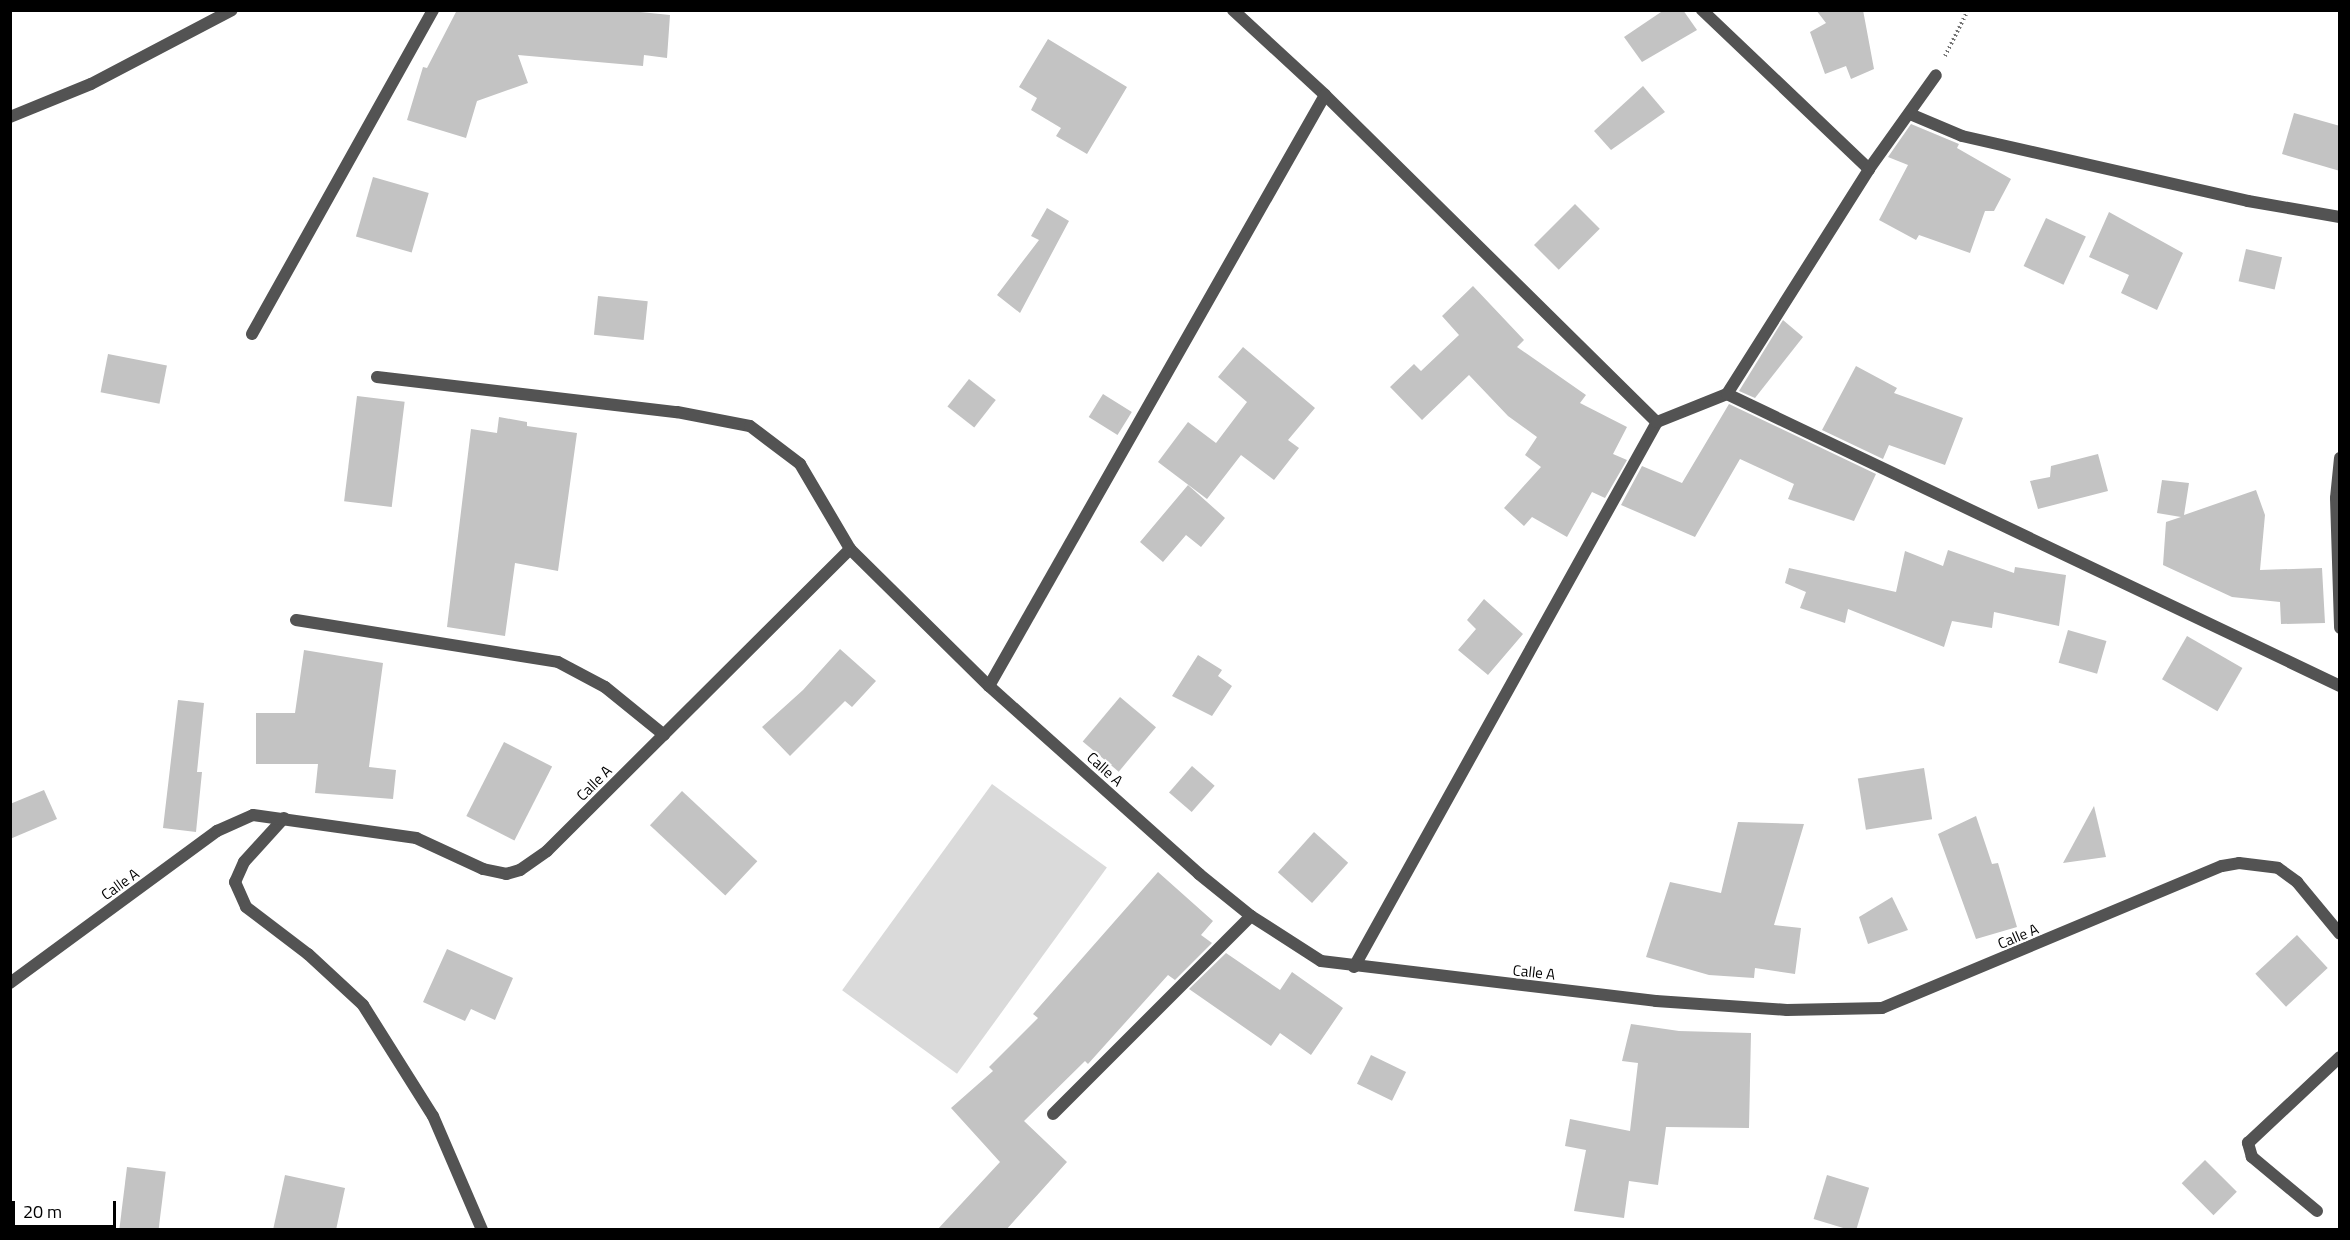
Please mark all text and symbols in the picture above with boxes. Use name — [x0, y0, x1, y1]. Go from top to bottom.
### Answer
street label: Calle A — [1083, 748, 1127, 790]
street label: Calle A — [573, 762, 615, 804]
street label: Calle A — [98, 864, 142, 904]
street label: Calle A — [1995, 919, 2041, 953]
street label: Calle A — [1512, 961, 1556, 983]
scale bar — [15, 1189, 118, 1227]
text: 20 m — [23, 1198, 62, 1225]

